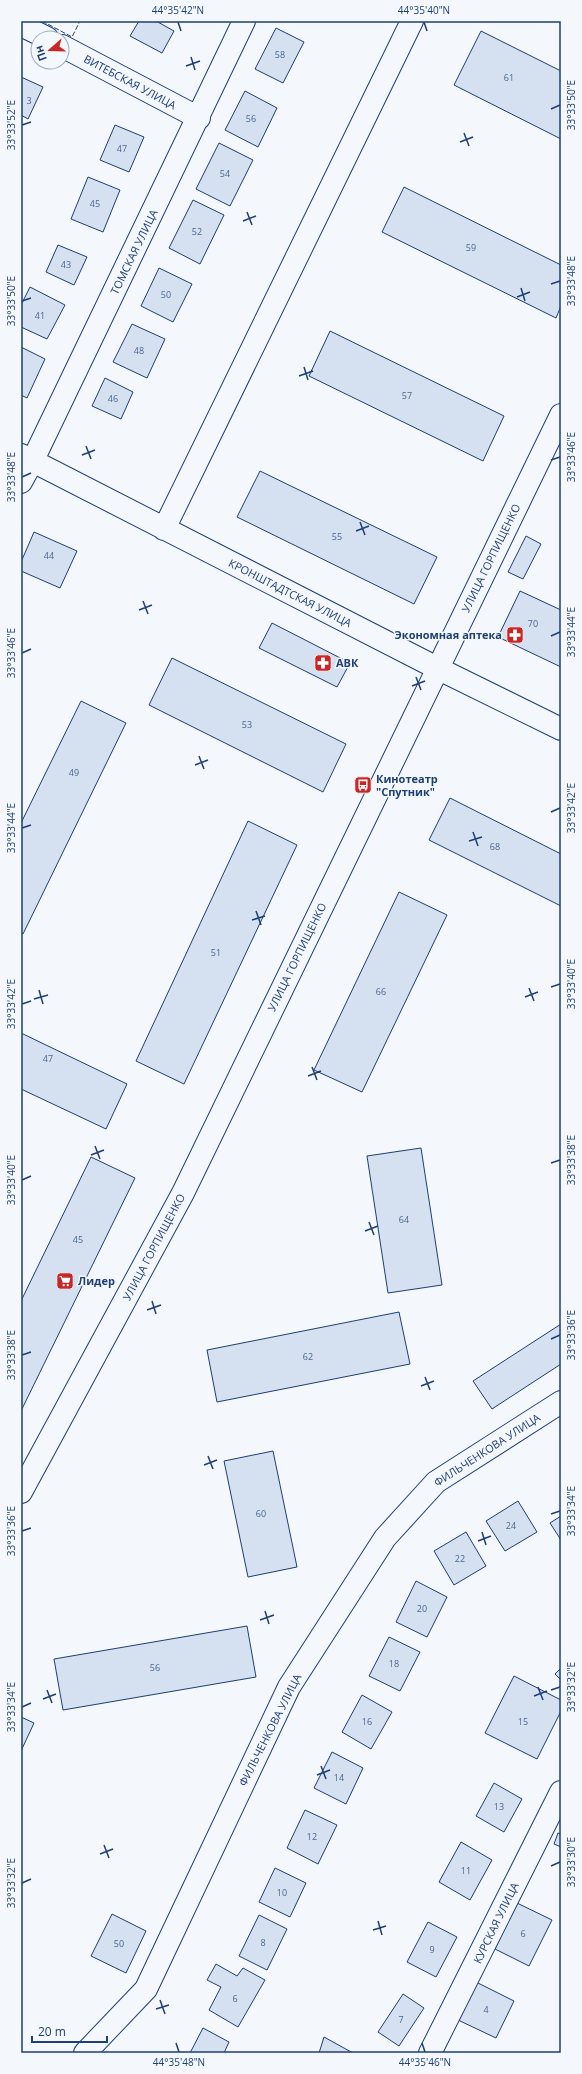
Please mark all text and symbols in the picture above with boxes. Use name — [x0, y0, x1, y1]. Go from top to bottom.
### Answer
text: 44°35'42"N — [152, 3, 204, 17]
text: 44°35'40"N — [398, 3, 450, 17]
north arrow — [30, 30, 70, 70]
text: Пн — [30, 44, 50, 63]
house number: 58 — [275, 48, 285, 61]
street label: ВИТЕБСКАЯ УЛИЦА — [81, 51, 179, 112]
house number: 61 — [504, 71, 514, 84]
text: 33°33'50"E — [564, 80, 578, 130]
house number: 3 — [26, 94, 32, 107]
text: 33°33'52"E — [4, 100, 18, 150]
house number: 56 — [246, 112, 256, 125]
house number: 47 — [117, 142, 127, 155]
house number: 54 — [220, 167, 230, 180]
house number: 45 — [90, 197, 100, 210]
street label: ТОМСКАЯ УЛИЦА — [106, 207, 161, 297]
house number: 52 — [192, 225, 202, 238]
house number: 59 — [466, 241, 476, 254]
text: 33°33'48"E — [564, 256, 578, 306]
house number: 43 — [61, 258, 71, 271]
text: 33°33'50"E — [4, 276, 18, 326]
house number: 50 — [161, 288, 171, 301]
house number: 41 — [35, 309, 45, 322]
house number: 48 — [134, 344, 144, 357]
house number: 57 — [402, 389, 412, 402]
house number: 46 — [108, 392, 118, 405]
text: 33°33'46"E — [564, 432, 578, 482]
text: 33°33'48"E — [4, 452, 18, 502]
street label: УЛИЦА ГОРПИЩЕНКО — [458, 501, 523, 615]
house number: 55 — [332, 530, 342, 543]
house number: 44 — [44, 549, 54, 562]
street label: КРОНШТАДТСКАЯ УЛИЦА — [226, 555, 354, 630]
text: 33°33'44"E — [564, 607, 578, 657]
house number: 70 — [528, 617, 538, 630]
pharmacy icon: Экономная аптека — [505, 625, 525, 645]
place label: Экономная аптека — [395, 627, 502, 642]
text: 33°33'46"E — [4, 628, 18, 678]
pharmacy icon: АВК — [313, 653, 333, 673]
place label: АВК — [336, 655, 359, 670]
house number: 53 — [242, 718, 252, 731]
house number: 49 — [69, 766, 79, 779]
place label: Кинотеатр "Спутник" — [376, 771, 438, 799]
bus stop icon: Кинотеатр "Спутник" — [353, 775, 373, 795]
text: 33°33'42"E — [564, 783, 578, 833]
text: 33°33'44"E — [4, 803, 18, 853]
house number: 68 — [490, 840, 500, 853]
street label: УЛИЦА ГОРПИЩЕНКО — [264, 900, 329, 1014]
house number: 51 — [211, 946, 221, 959]
text: 33°33'40"E — [564, 959, 578, 1009]
text: 33°33'42"E — [4, 979, 18, 1029]
house number: 66 — [376, 985, 386, 998]
house number: 47 — [43, 1052, 53, 1065]
text: 33°33'38"E — [564, 1135, 578, 1185]
text: 33°33'40"E — [4, 1155, 18, 1205]
street label: УЛИЦА ГОРПИЩЕНКО — [119, 1191, 188, 1303]
house number: 64 — [399, 1213, 409, 1226]
house number: 45 — [73, 1233, 83, 1246]
supermarket icon: Лидер — [55, 1271, 75, 1291]
place label: Лидер — [78, 1273, 115, 1288]
text: 33°33'36"E — [564, 1310, 578, 1360]
text: 33°33'38"E — [4, 1330, 18, 1380]
house number: 62 — [303, 1350, 313, 1363]
street label: ФИЛЬЧЕНКОВА УЛИЦА — [431, 1410, 543, 1490]
text: 33°33'34"E — [564, 1486, 578, 1536]
text: 33°33'36"E — [4, 1506, 18, 1556]
house number: 60 — [256, 1507, 266, 1520]
house number: 24 — [506, 1519, 516, 1532]
house number: 22 — [455, 1552, 465, 1565]
house number: 20 — [417, 1602, 427, 1615]
house number: 18 — [389, 1657, 399, 1670]
house number: 56 — [150, 1661, 160, 1674]
text: 33°33'32"E — [564, 1662, 578, 1712]
street label: ФИЛЬЧЕНКОВА УЛИЦА — [235, 1671, 304, 1788]
text: 33°33'34"E — [4, 1682, 18, 1732]
house number: 16 — [362, 1715, 372, 1728]
house number: 15 — [518, 1715, 528, 1728]
house number: 14 — [334, 1771, 344, 1784]
house number: 13 — [494, 1800, 504, 1813]
house number: 12 — [307, 1830, 317, 1843]
text: 33°33'30"E — [564, 1837, 578, 1887]
text: 33°33'32"E — [4, 1858, 18, 1908]
house number: 11 — [461, 1864, 471, 1877]
street label: КУРСКАЯ УЛИЦА — [469, 1880, 522, 1966]
house number: 10 — [277, 1886, 287, 1899]
house number: 6 — [520, 1927, 526, 1940]
house number: 8 — [260, 1936, 266, 1949]
house number: 50 — [114, 1937, 124, 1950]
house number: 9 — [429, 1943, 435, 1956]
house number: 6 — [232, 1992, 238, 2005]
house number: 4 — [483, 2003, 489, 2016]
house number: 7 — [398, 2013, 404, 2026]
scale bar — [32, 2018, 107, 2044]
text: 20 m — [38, 2023, 66, 2040]
text: 44°35'48"N — [153, 2055, 205, 2069]
text: 44°35'46"N — [399, 2055, 451, 2069]

